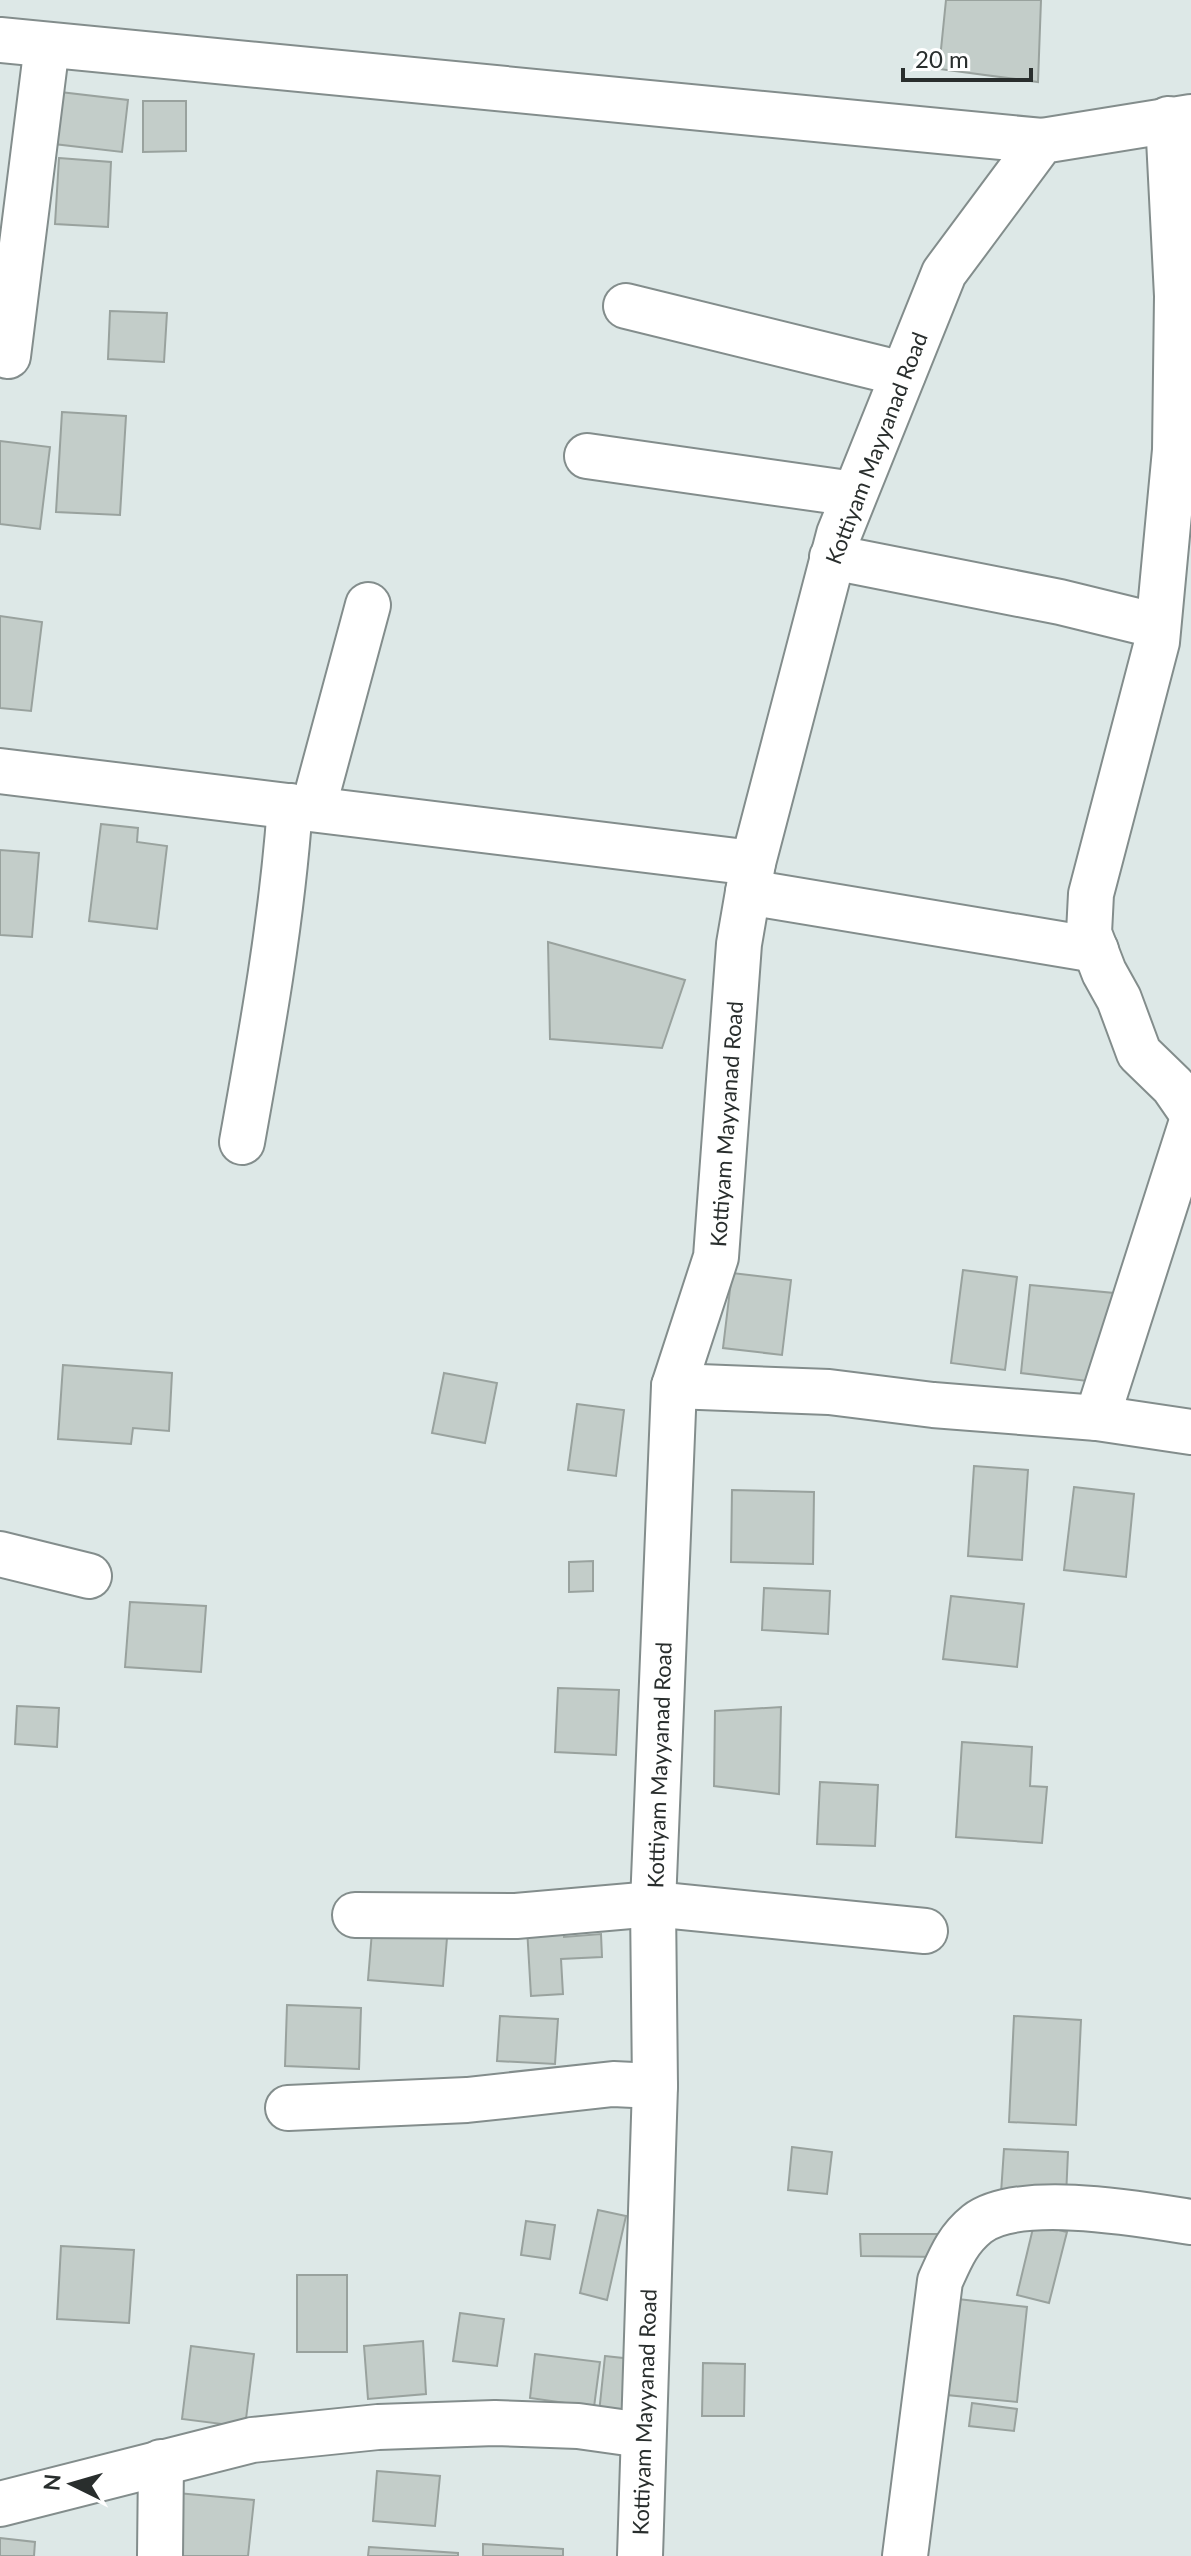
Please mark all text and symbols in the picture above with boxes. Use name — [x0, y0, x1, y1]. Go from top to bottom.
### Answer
scale bar — [903, 32, 1031, 82]
text: 20 m — [915, 44, 969, 73]
street label: Kottiyam Mayyanad Road — [819, 328, 933, 568]
street label: Kottiyam Mayyanad Road — [704, 1000, 748, 1248]
street label: Kottiyam Mayyanad Road — [641, 1641, 677, 1889]
street label: Kottiyam Mayyanad Road — [626, 2288, 662, 2536]
north arrow — [32, 2444, 112, 2524]
text: N — [37, 2473, 66, 2492]

